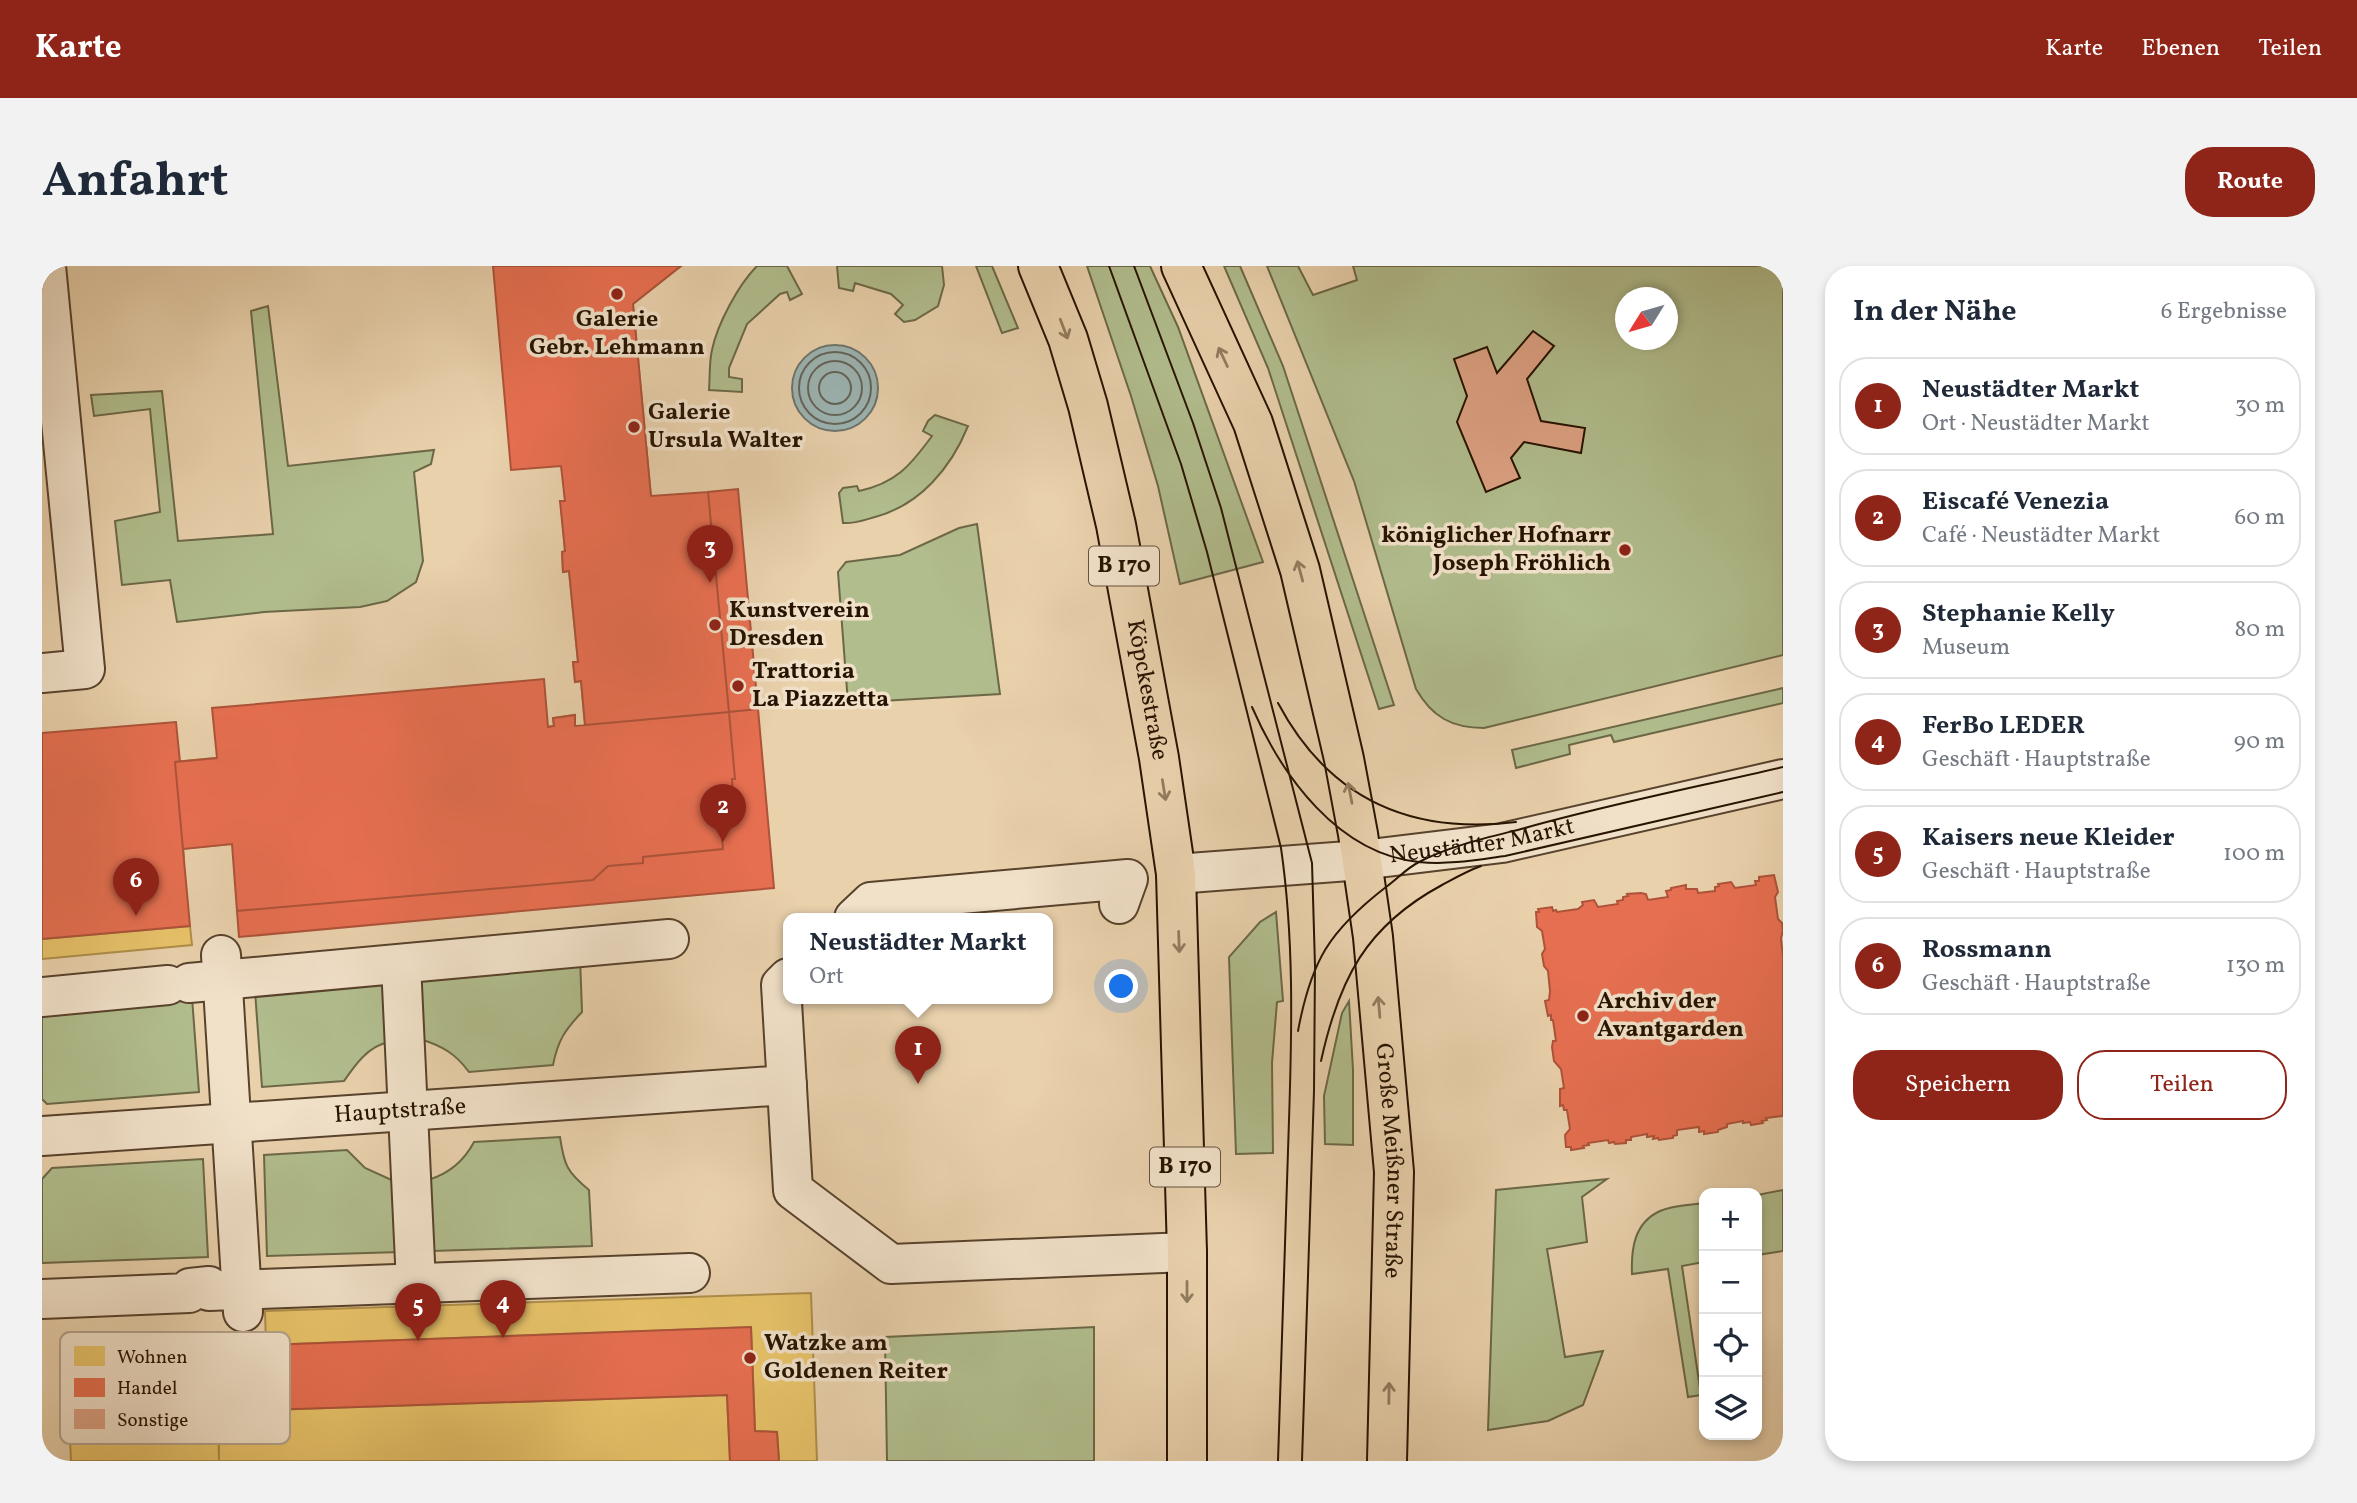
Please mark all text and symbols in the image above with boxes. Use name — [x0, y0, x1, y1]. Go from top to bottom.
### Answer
text: Karte — [35, 26, 122, 72]
text: Karte — [2045, 32, 2103, 66]
text: Ebenen — [2141, 32, 2220, 66]
text: Teilen — [2258, 32, 2322, 66]
button: Route — [2185, 147, 2315, 217]
text: Anfahrt — [42, 148, 229, 217]
marker: Galerie Gebr. Lehmann — [609, 286, 625, 302]
north arrow — [1615, 287, 1678, 350]
text: In der Nähe — [1853, 291, 2017, 333]
text: 6 Ergebnisse — [2161, 296, 2287, 328]
place label: Galerie Gebr. Lehmann — [529, 303, 705, 365]
one-way arrow — [1058, 318, 1071, 340]
one-way arrow — [1216, 347, 1229, 368]
text: Neustädter Markt — [1922, 372, 2139, 408]
text: 1 — [1873, 390, 1883, 422]
text: 30 m — [2235, 390, 2285, 422]
place label: Galerie Ursula Walter — [648, 396, 803, 458]
text: Ort · Neustädter Markt — [1922, 408, 2150, 440]
marker: Galerie Ursula Walter — [626, 419, 642, 435]
text: Eiscafé Venezia — [1922, 484, 2109, 520]
text: 2 — [1872, 502, 1884, 534]
text: 60 m — [2235, 502, 2285, 534]
place label: königlicher Hofnarr Joseph Fröhlich — [1381, 519, 1611, 581]
text: Café · Neustädter Markt — [1922, 520, 2160, 552]
pin: 3 — [687, 525, 733, 583]
marker: königlicher Hofnarr Joseph Fröhlich — [1617, 542, 1633, 558]
road number: B 170 — [1089, 546, 1159, 586]
one-way arrow — [1293, 560, 1306, 583]
place label: Kunstverein Dresden — [729, 594, 870, 656]
text: Stephanie Kelly — [1922, 596, 2115, 632]
text: 3 — [1872, 614, 1884, 646]
text: 80 m — [2235, 614, 2285, 646]
marker: Kunstverein Dresden — [707, 617, 723, 633]
street label: Köpckestraße — [1117, 617, 1176, 763]
text: Museum — [1922, 632, 2010, 664]
place label: Trattoria La Piazzetta — [752, 655, 889, 717]
marker: Trattoria La Piazzetta — [730, 678, 746, 694]
text: FerBo LEDER — [1922, 708, 2085, 744]
text: 4 — [1871, 726, 1885, 758]
text: 90 m — [2234, 726, 2285, 758]
text: Geschäft · Hauptstraße — [1922, 744, 2151, 776]
one-way arrow — [1158, 779, 1171, 801]
one-way arrow — [1343, 782, 1356, 805]
pin: 2 — [700, 784, 746, 842]
street label: Neustädter Markt — [1388, 810, 1578, 874]
text: Kaisers neue Kleider — [1922, 820, 2175, 856]
text: 5 — [1872, 838, 1884, 870]
text: 100 m — [2223, 838, 2285, 870]
text: Geschäft · Hauptstraße — [1922, 856, 2151, 888]
pin: 6 — [113, 858, 159, 916]
popup — [783, 913, 1053, 1004]
text: Neustädter Markt — [809, 925, 1027, 961]
one-way arrow — [1172, 930, 1185, 953]
text: Rossmann — [1922, 932, 2052, 968]
text: 6 — [1872, 950, 1884, 982]
text: 130 m — [2226, 950, 2285, 982]
text: Ort — [809, 961, 844, 993]
text: Geschäft · Hauptstraße — [1922, 968, 2151, 1000]
your location — [1104, 969, 1138, 1003]
place label: Archiv der Avantgarden — [1597, 985, 1744, 1047]
one-way arrow — [1372, 996, 1385, 1018]
marker: Archiv der Avantgarden — [1575, 1008, 1591, 1024]
pin: 1 — [895, 1026, 941, 1084]
street label: Große Meißner Straße — [1366, 1042, 1411, 1279]
button: Speichern — [1853, 1050, 2063, 1120]
button: Teilen — [2077, 1050, 2287, 1120]
street label: Hauptstraße — [333, 1090, 467, 1133]
road number: B 170 — [1150, 1148, 1220, 1186]
map controls — [1699, 1188, 1762, 1440]
button: + — [1699, 1188, 1762, 1251]
button: − — [1699, 1251, 1762, 1314]
pin: 4 — [480, 1280, 526, 1338]
one-way arrow — [1180, 1280, 1194, 1303]
pin: 5 — [395, 1283, 441, 1341]
button: locate — [1699, 1314, 1762, 1377]
place label: Watzke am Goldenen Reiter — [764, 1327, 948, 1389]
legend — [60, 1332, 290, 1444]
text: Wohnen — [117, 1345, 187, 1371]
marker: Watzke am Goldenen Reiter — [742, 1350, 758, 1366]
text: Handel — [117, 1376, 178, 1402]
button: layers — [1699, 1377, 1762, 1440]
one-way arrow — [1382, 1382, 1396, 1405]
text: Sonstige — [117, 1408, 188, 1434]

